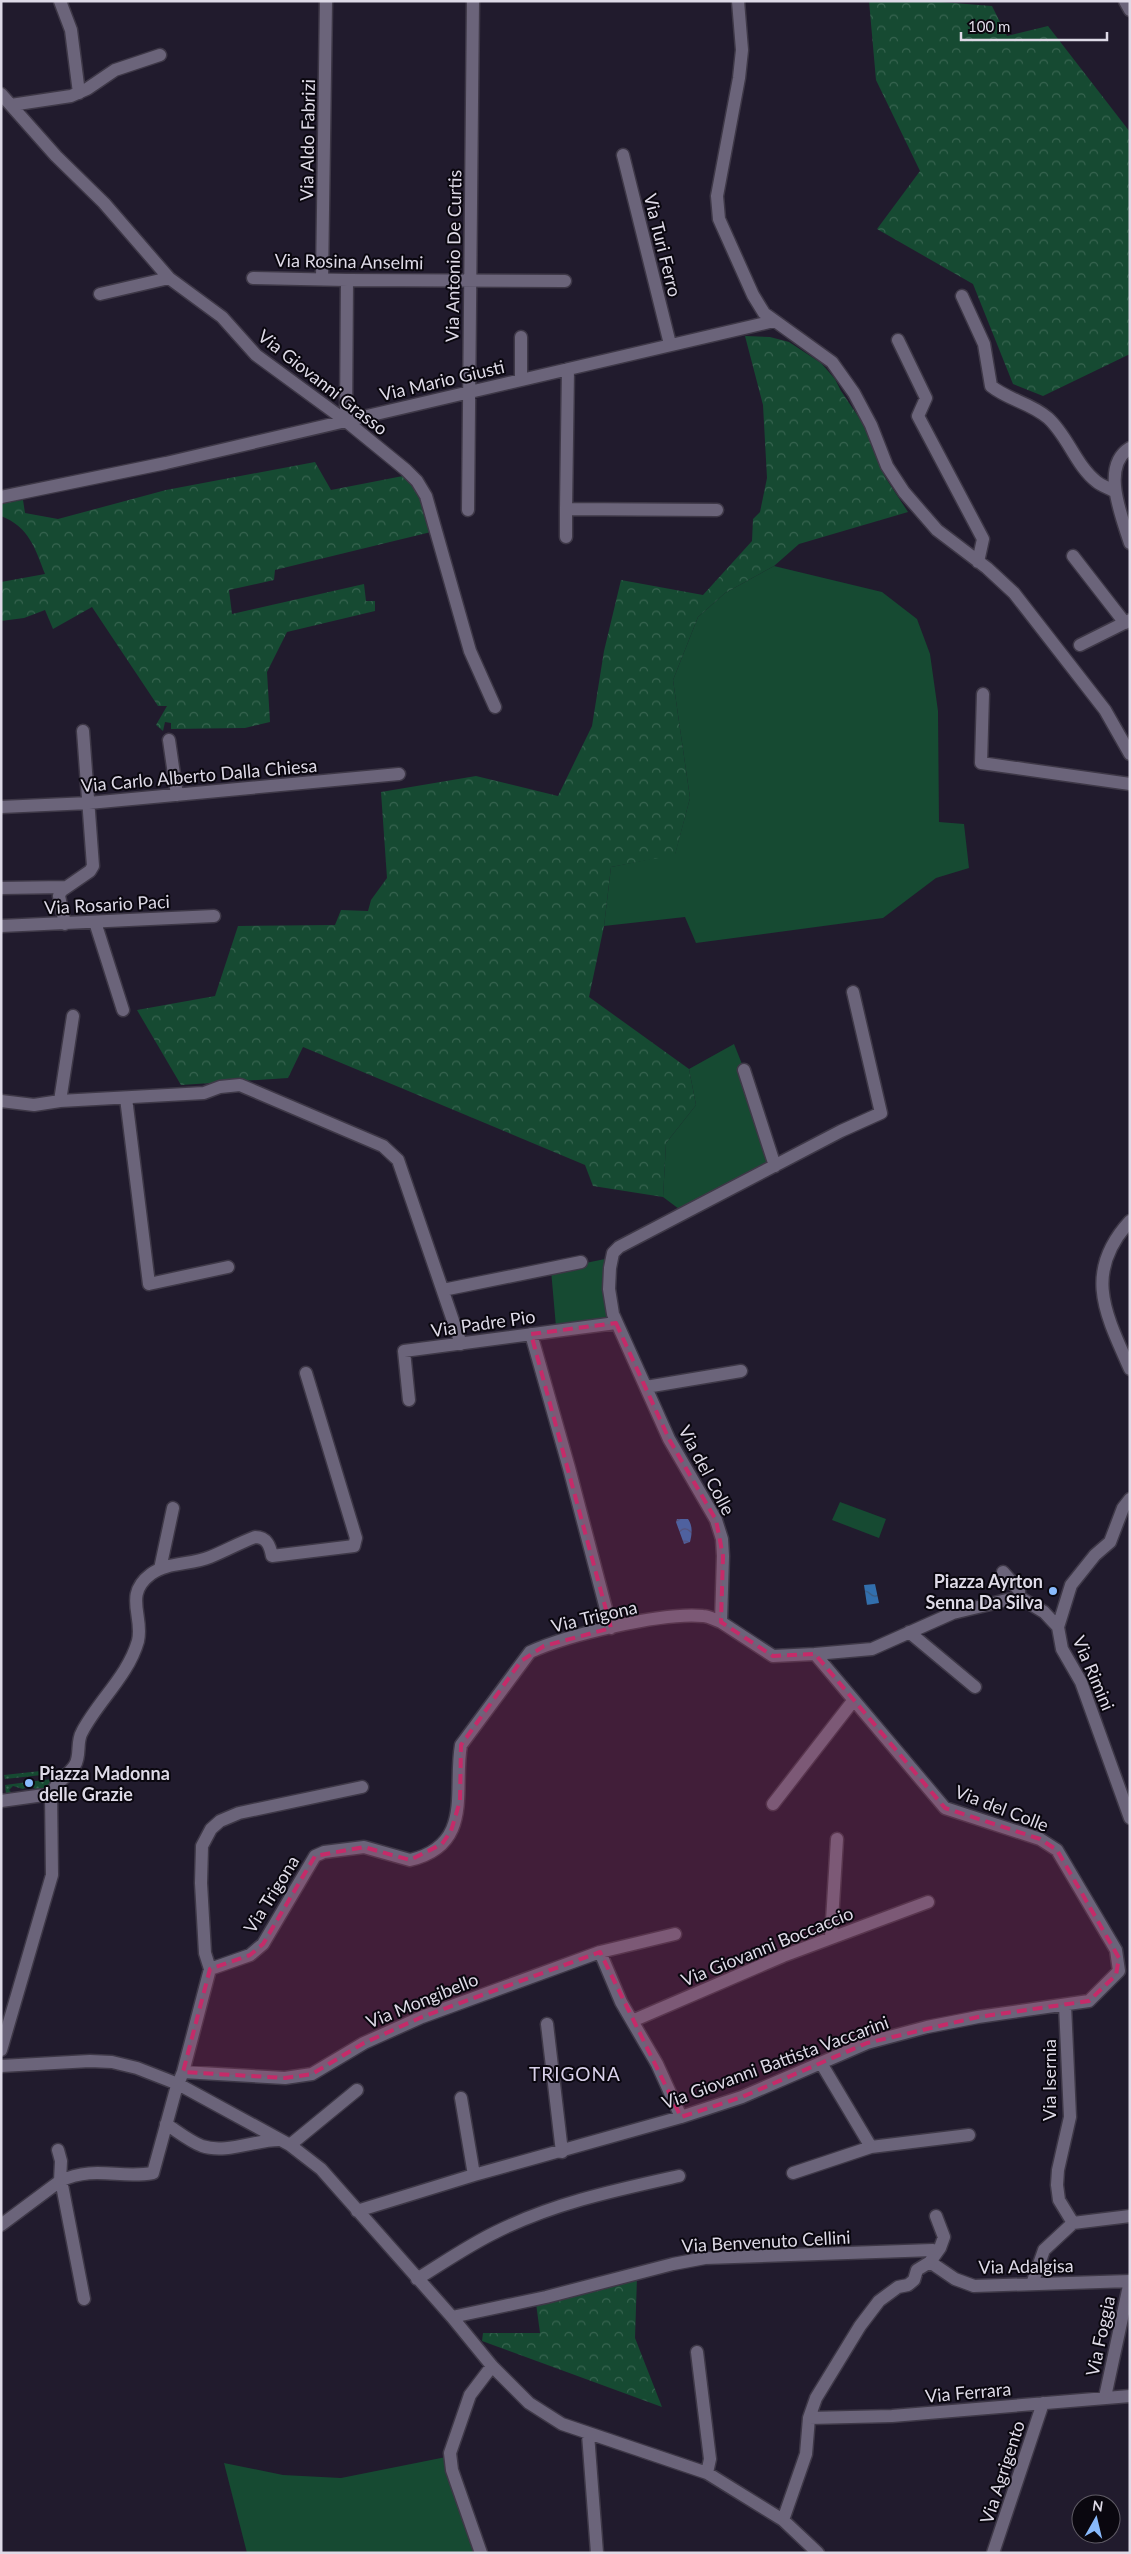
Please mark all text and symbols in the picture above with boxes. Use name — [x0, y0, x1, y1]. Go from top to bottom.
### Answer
scale bar — [961, 10, 1107, 42]
text: 100 m — [968, 17, 1010, 35]
street label: Via Aldo Fabrizi — [295, 79, 319, 201]
street label: Via Antonio De Curtis — [440, 169, 466, 342]
street label: Via Turi Ferro — [640, 191, 686, 299]
street label: Via Rosina Anselmi — [274, 249, 424, 273]
street label: Via Giovanni Grasso — [254, 325, 392, 439]
street label: Via Mario Giusti — [377, 355, 507, 405]
street label: Via Carlo Alberto Dalla Chiesa — [80, 754, 318, 796]
street label: Via Rosario Paci — [44, 890, 170, 918]
street label: Via Padre Pio — [429, 1305, 537, 1341]
street label: Via del Colle — [674, 1421, 740, 1519]
place label: Piazza Ayrton Senna Da Silva — [925, 1570, 1043, 1613]
marker: Piazza Ayrton Senna Da Silva — [1047, 1585, 1059, 1597]
street label: Via Trigona — [549, 1595, 639, 1637]
street label: Via Rimini — [1068, 1632, 1120, 1714]
place label: Piazza Madonna delle Grazie — [39, 1762, 170, 1805]
marker: Piazza Madonna delle Grazie — [23, 1777, 35, 1789]
street label: Via del Colle — [952, 1780, 1052, 1836]
street label: Via Trigona — [238, 1851, 304, 1937]
street label: Via Giovanni Boccaccio — [678, 1901, 856, 1991]
street label: Via Mongibello — [363, 1968, 481, 2032]
street label: Via Giovanni Battista Vaccarini — [659, 2011, 891, 2113]
street label: Via Isernia — [1038, 2039, 1060, 2121]
district label: TRIGONA — [529, 2062, 621, 2085]
street label: Via Benvenuto Cellini — [681, 2226, 851, 2256]
street label: Via Adalgisa — [978, 2254, 1074, 2278]
street label: Via Foggia — [1081, 2294, 1119, 2378]
street label: Via Ferrara — [924, 2377, 1012, 2407]
street label: Via Agrigento — [975, 2418, 1029, 2526]
north arrow — [1071, 2494, 1121, 2544]
text: N — [1091, 2496, 1104, 2515]

